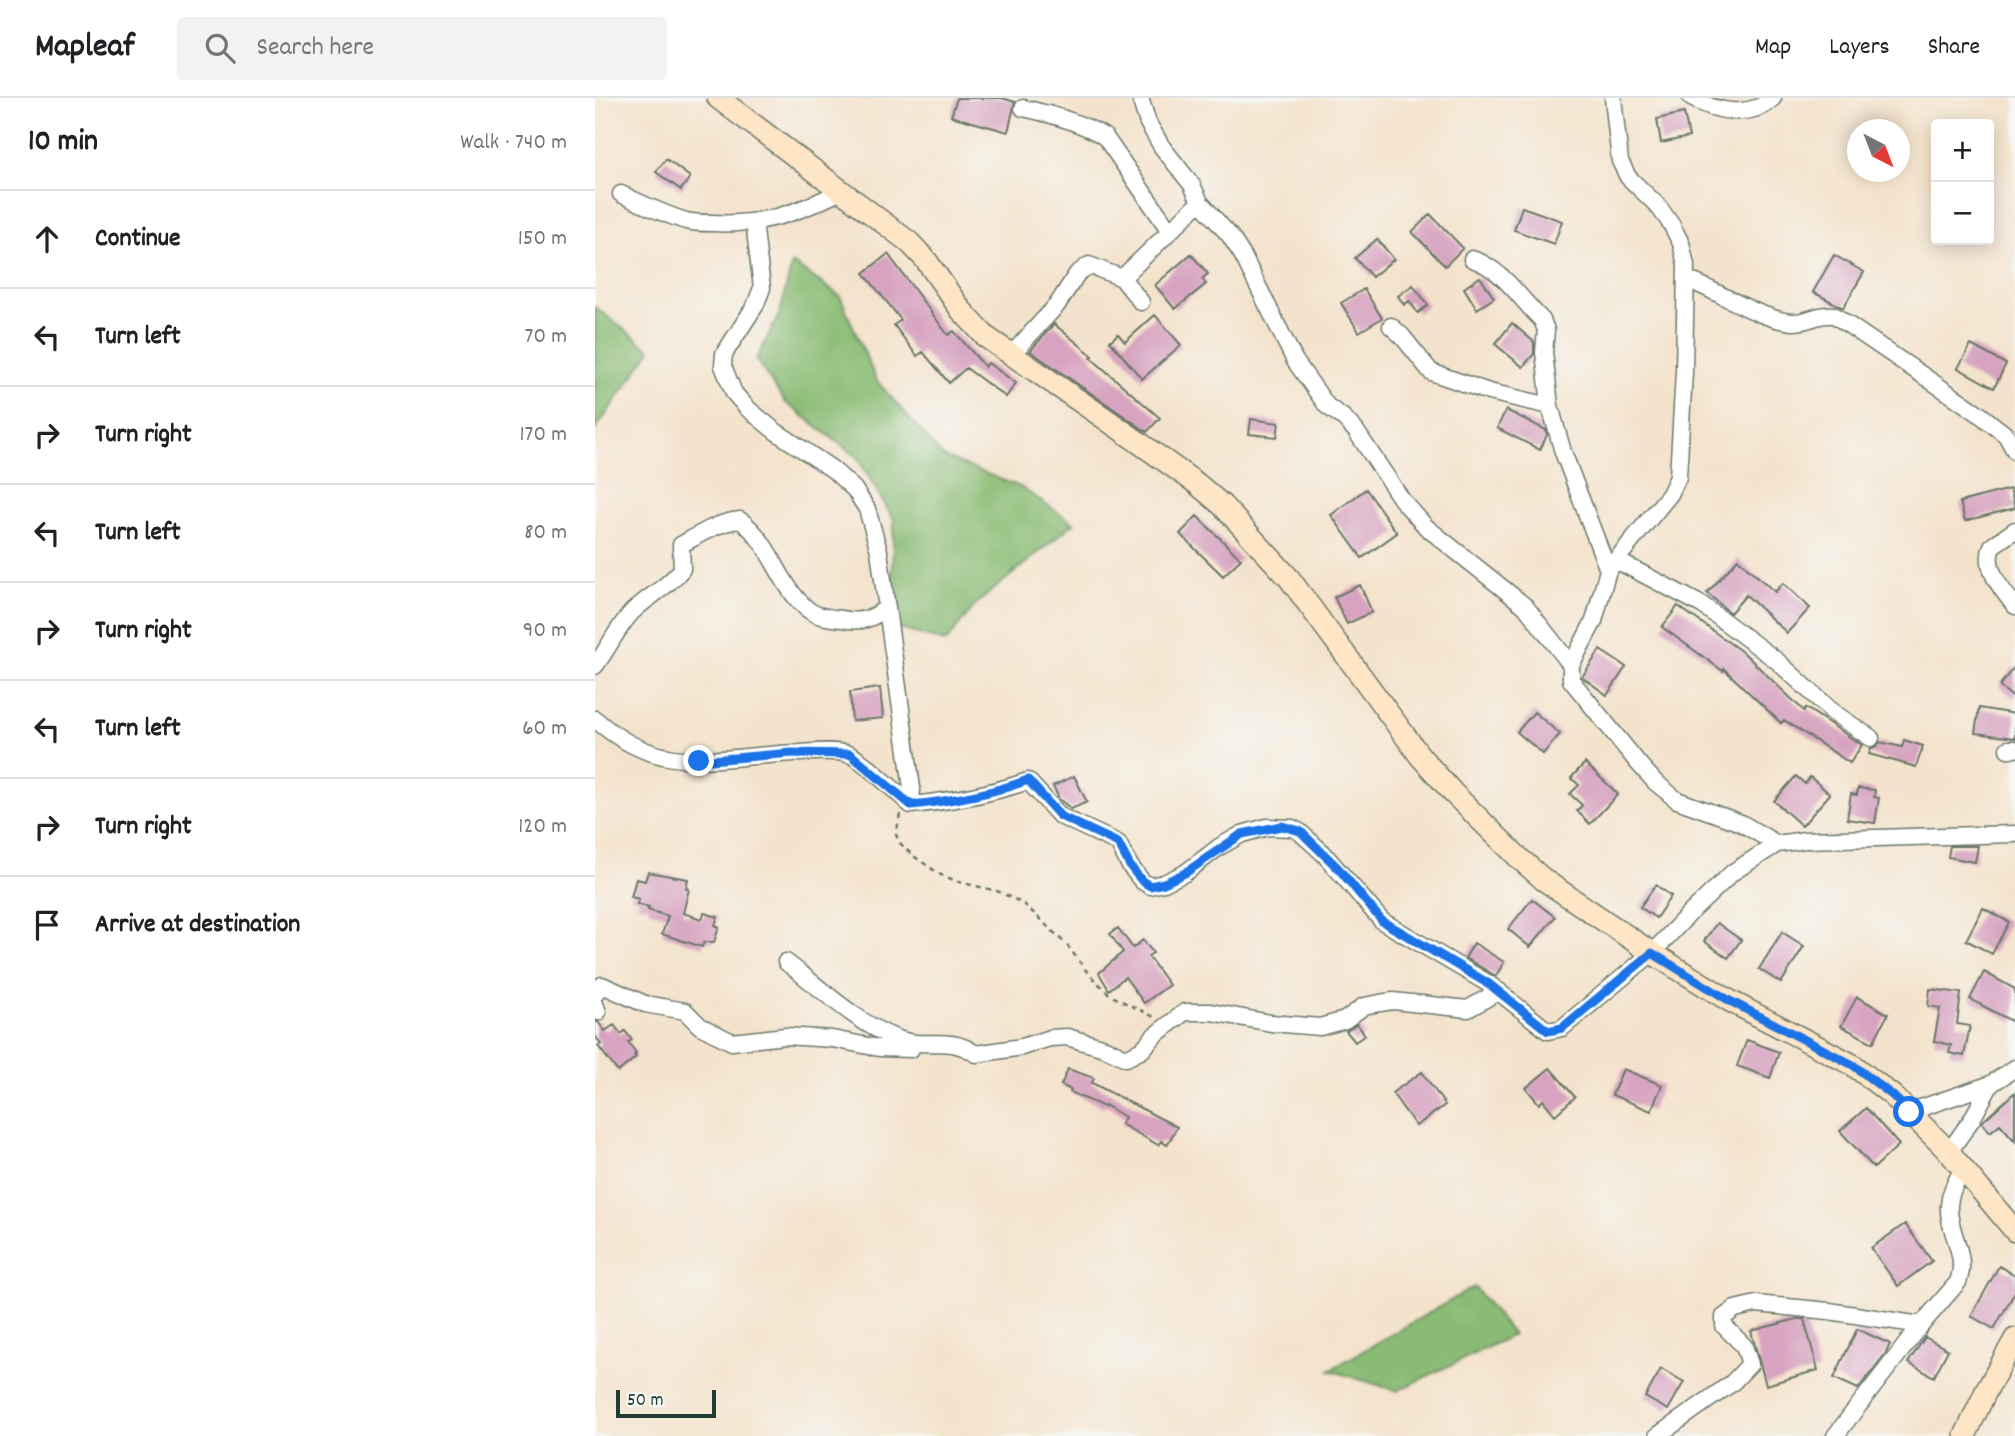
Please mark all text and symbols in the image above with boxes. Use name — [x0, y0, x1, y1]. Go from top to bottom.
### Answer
search box — [177, 17, 667, 80]
text: Mapleaf — [35, 25, 135, 72]
icon: search — [201, 29, 239, 67]
text: Search here — [257, 30, 374, 67]
text: Map — [1755, 31, 1791, 65]
text: Layers — [1829, 31, 1890, 65]
text: Share — [1928, 31, 1980, 65]
north arrow — [1847, 119, 1910, 182]
map controls — [1931, 119, 1994, 245]
button: + — [1931, 119, 1994, 182]
text: 10 min — [28, 122, 98, 165]
text: Walk · 740 m — [460, 127, 567, 160]
button: − — [1931, 182, 1994, 245]
icon: ahead — [28, 220, 66, 258]
text: Continue — [95, 221, 180, 258]
text: 150 m — [518, 223, 567, 256]
icon: left — [28, 318, 66, 356]
text: Turn left — [95, 319, 181, 356]
text: 70 m — [525, 321, 567, 354]
icon: right — [28, 416, 66, 454]
text: Turn right — [95, 417, 192, 454]
text: 170 m — [520, 419, 567, 452]
icon: left — [28, 514, 66, 552]
text: Turn left — [95, 515, 181, 552]
text: 80 m — [524, 517, 567, 550]
icon: right — [28, 612, 66, 650]
text: Turn right — [95, 613, 192, 650]
text: 90 m — [523, 615, 567, 648]
icon: left — [28, 710, 66, 748]
text: Turn left — [95, 711, 181, 748]
text: 60 m — [522, 713, 567, 746]
route end — [683, 745, 714, 776]
icon: right — [28, 808, 66, 846]
text: Turn right — [95, 809, 192, 846]
text: 120 m — [518, 811, 567, 844]
icon: arrive — [28, 906, 66, 944]
text: Arrive at destination — [95, 907, 300, 944]
route start — [1893, 1096, 1924, 1127]
scale bar — [616, 1387, 716, 1419]
text: 50 m — [627, 1388, 664, 1415]

